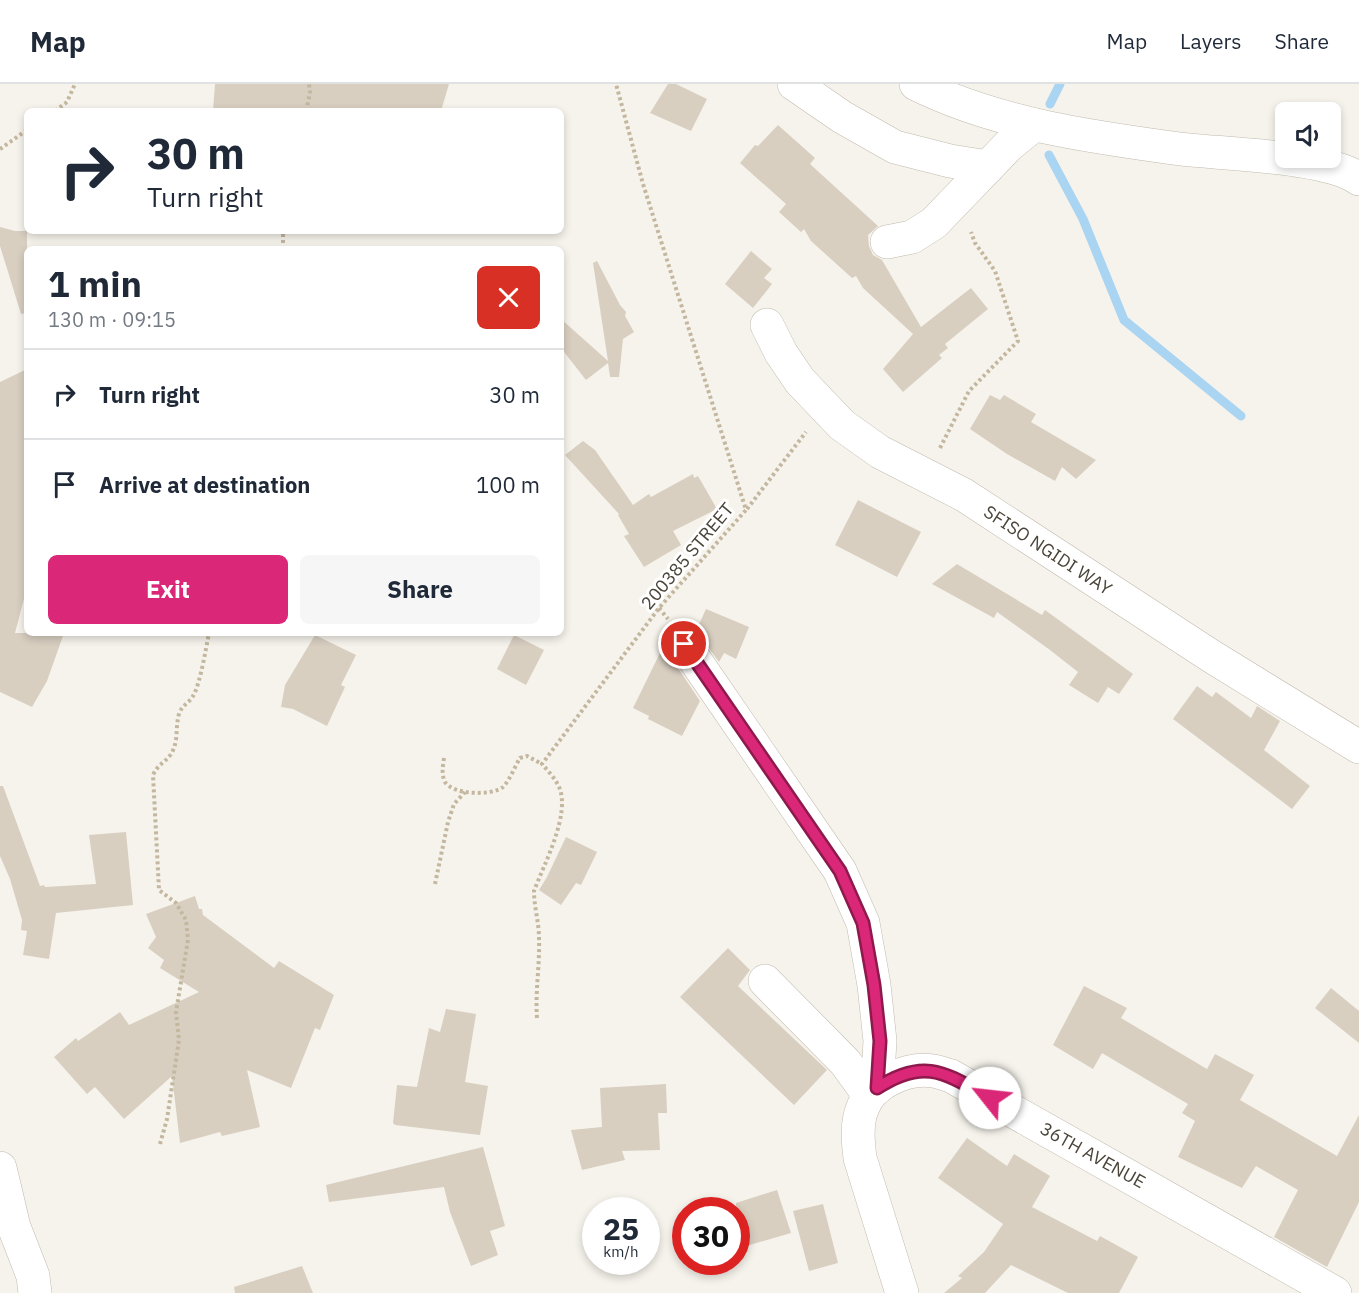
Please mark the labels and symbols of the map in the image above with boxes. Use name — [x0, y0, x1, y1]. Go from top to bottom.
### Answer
street label: 200385 STREET — [636, 498, 738, 614]
street label: SFISO NGIDI WAY — [980, 500, 1117, 600]
pin — [658, 618, 709, 669]
position arrow — [958, 1066, 1022, 1130]
street label: 36TH AVENUE — [1036, 1117, 1150, 1193]
speed limit sign: 30 — [672, 1197, 750, 1275]

